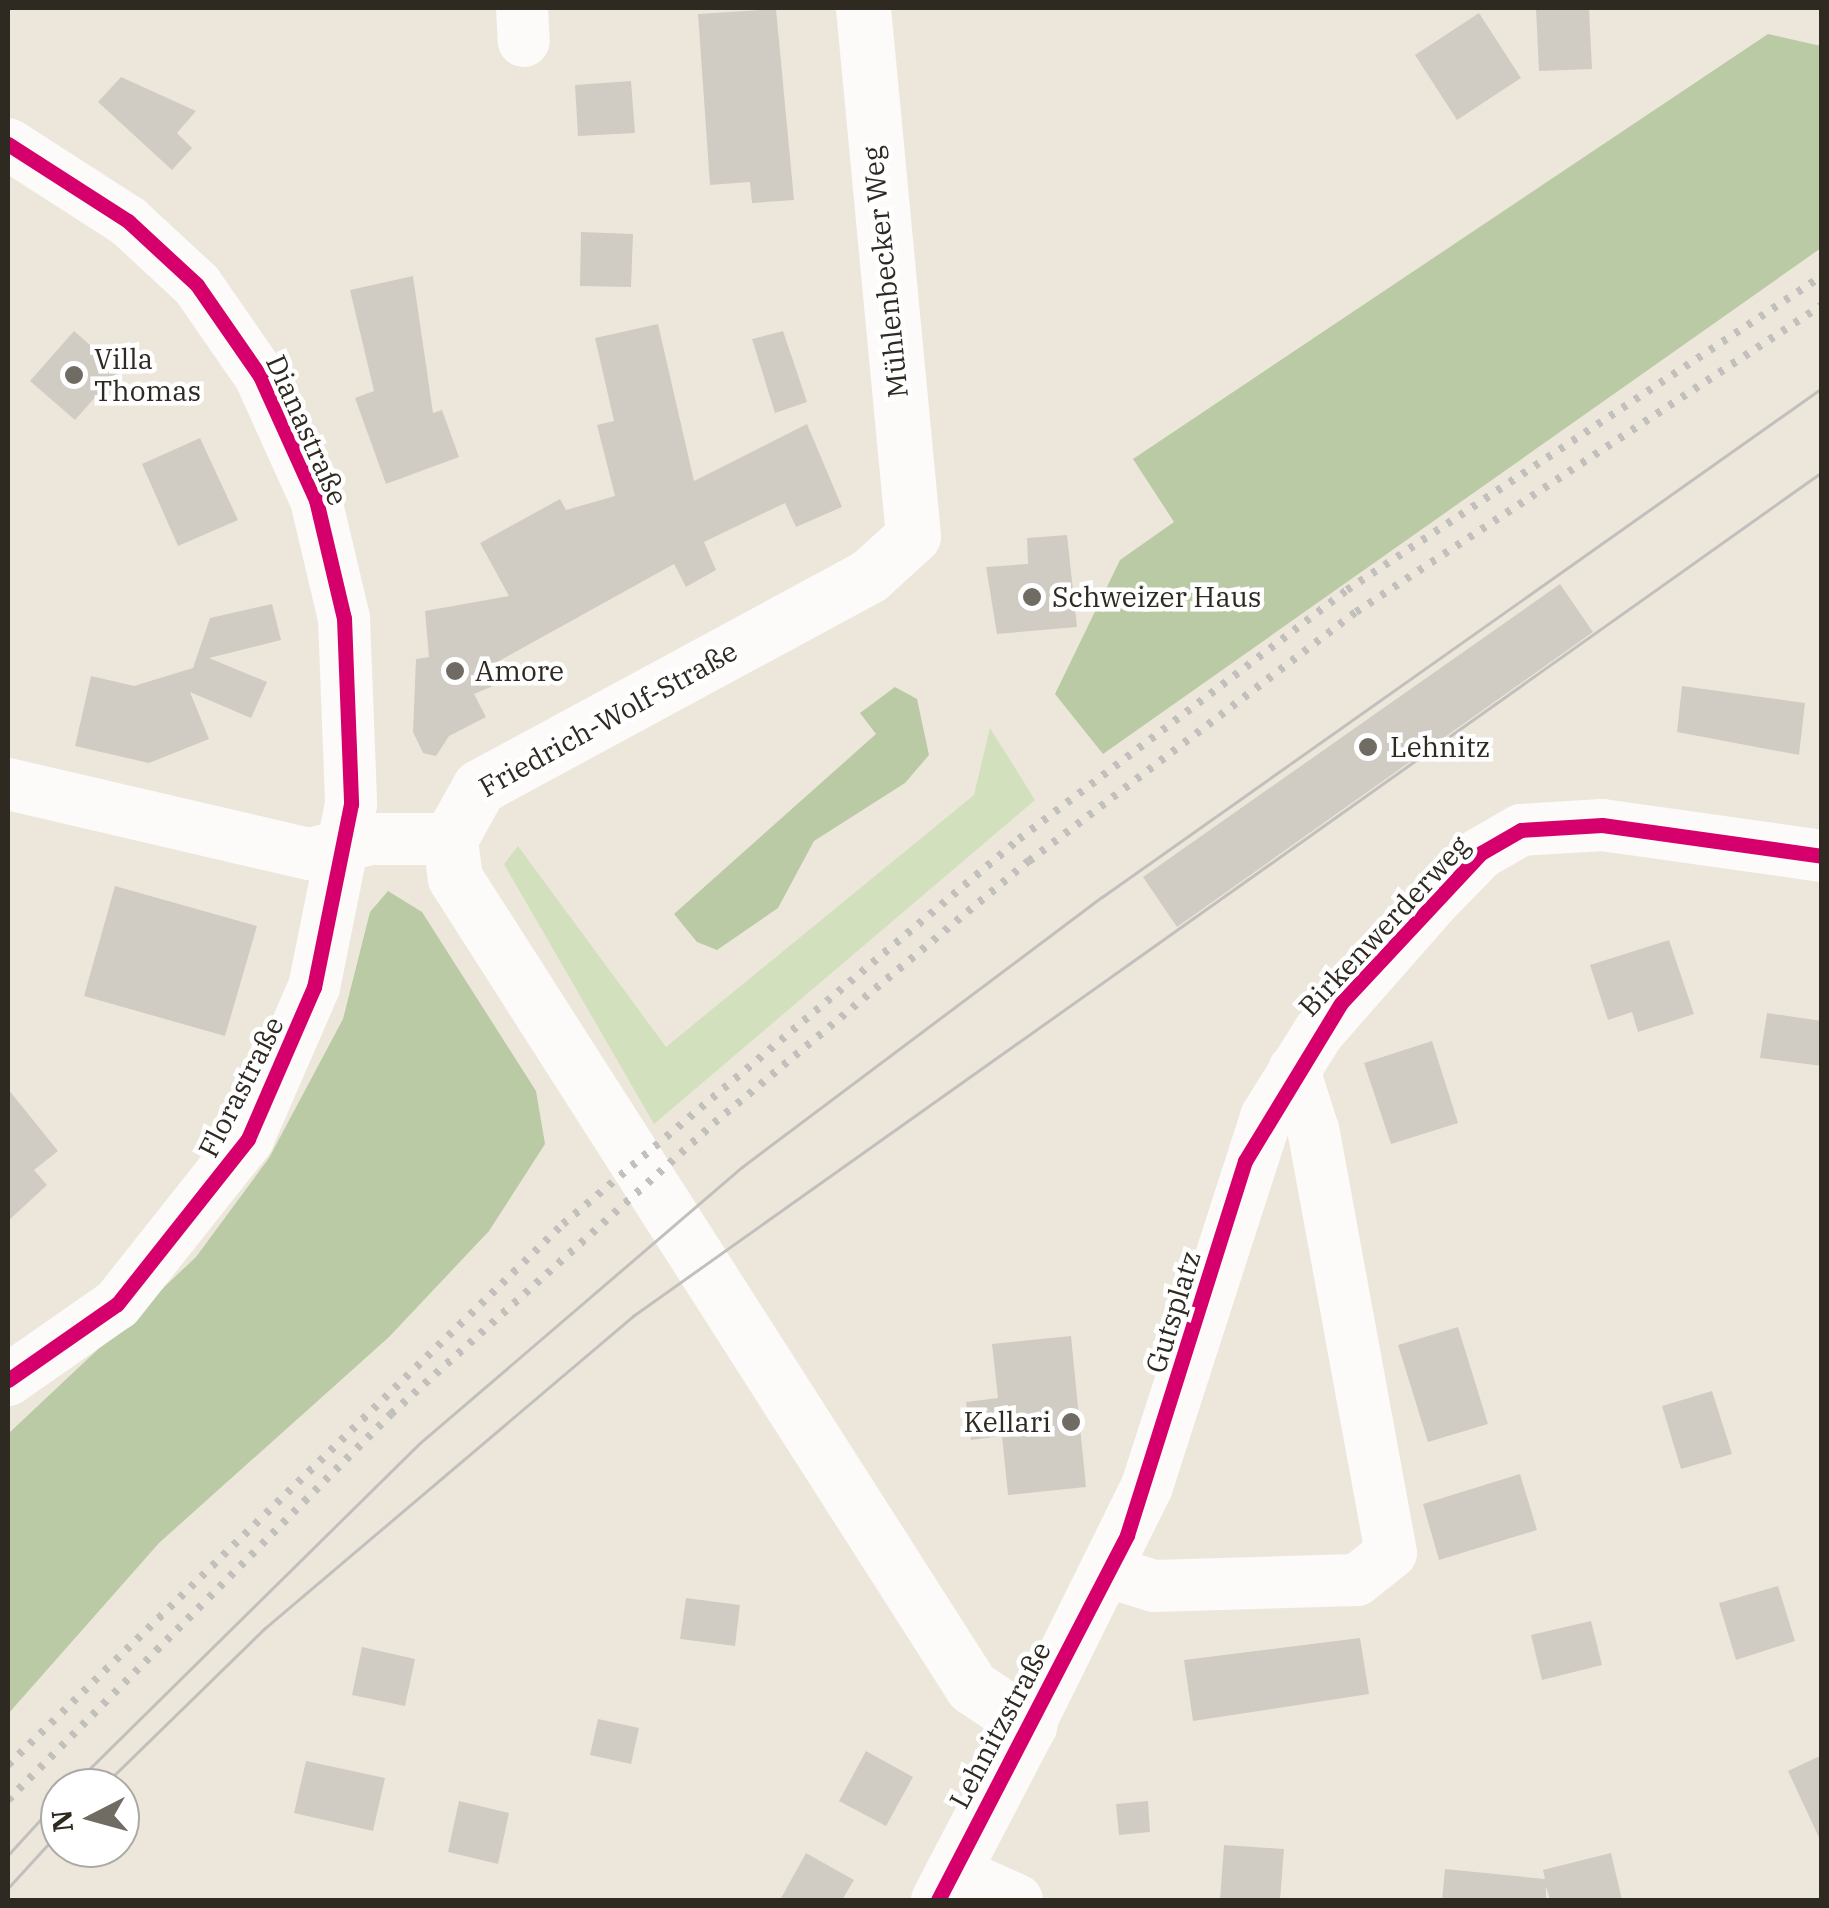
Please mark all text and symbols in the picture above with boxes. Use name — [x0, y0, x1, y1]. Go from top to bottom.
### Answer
street label: Mühlenbecker Weg — [855, 144, 915, 400]
place label: Villa Thomas — [94, 342, 201, 408]
street label: Dianastraße — [259, 350, 355, 510]
marker: Villa Thomas — [63, 364, 85, 386]
place label: Schweizer Haus — [1052, 580, 1262, 614]
marker: Schweizer Haus — [1021, 586, 1043, 608]
street label: Friedrich-Wolf-Straße — [473, 634, 743, 804]
place label: Amore — [475, 654, 564, 688]
marker: Amore — [444, 660, 466, 682]
place label: Lehnitz — [1390, 730, 1490, 764]
marker: Lehnitz — [1355, 734, 1381, 760]
street label: Birkenwerderweg — [1292, 829, 1476, 1023]
street label: Florastraße — [191, 1011, 291, 1163]
street label: Gutsplatz — [1139, 1247, 1207, 1377]
place label: Kellari — [964, 1405, 1051, 1439]
marker: Kellari — [1060, 1411, 1082, 1433]
street label: Lehnitzstraße — [942, 1636, 1058, 1814]
north arrow — [40, 1768, 140, 1868]
text: N — [42, 1808, 81, 1834]

